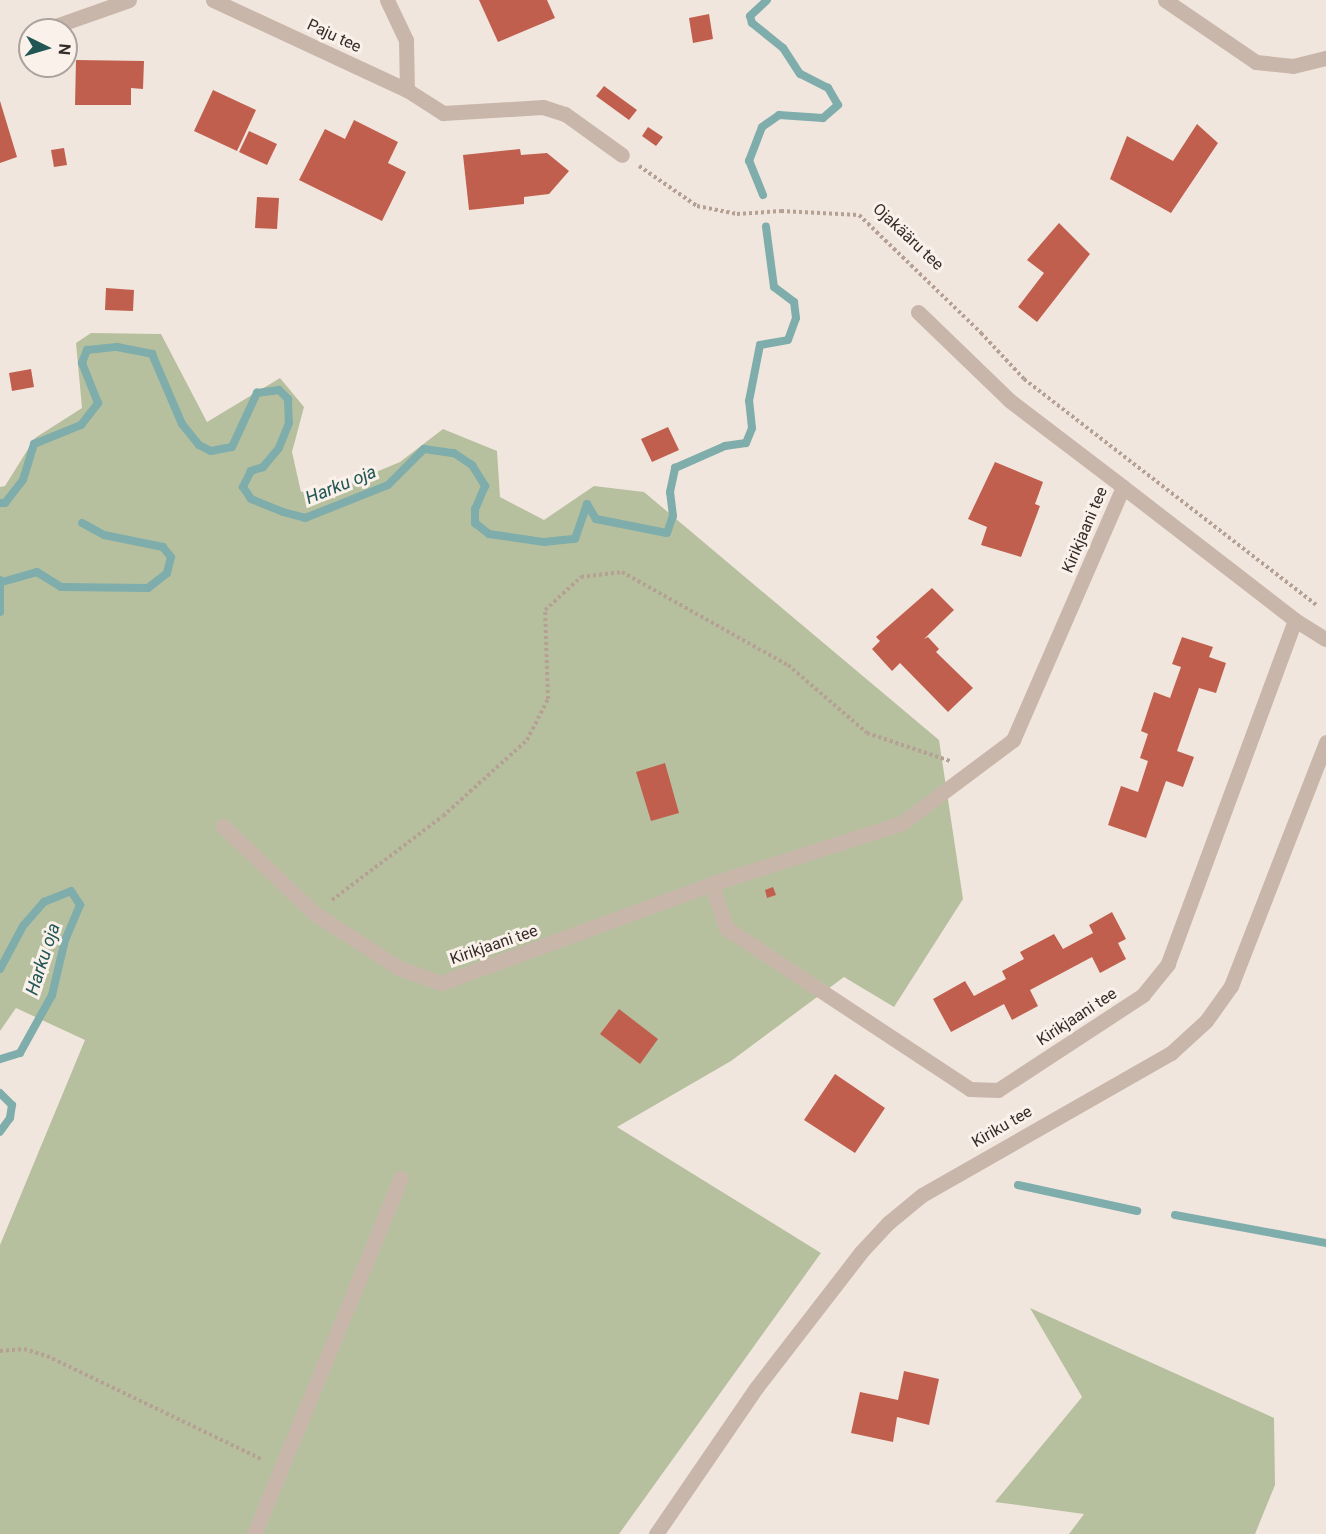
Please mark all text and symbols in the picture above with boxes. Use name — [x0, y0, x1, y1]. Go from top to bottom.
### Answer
street label: Paju tee — [304, 15, 364, 57]
north arrow — [18, 18, 78, 78]
text: N — [54, 43, 74, 56]
street label: Ojakääru tee — [869, 199, 947, 275]
water label: Harku oja — [302, 461, 380, 509]
street label: Kirikjaani tee — [1058, 484, 1112, 576]
water label: Harku oja — [21, 920, 65, 998]
street label: Kirikjaani tee — [448, 921, 540, 969]
street label: Kirikjaani tee — [1033, 984, 1121, 1050]
street label: Kiriku tee — [968, 1102, 1036, 1152]

